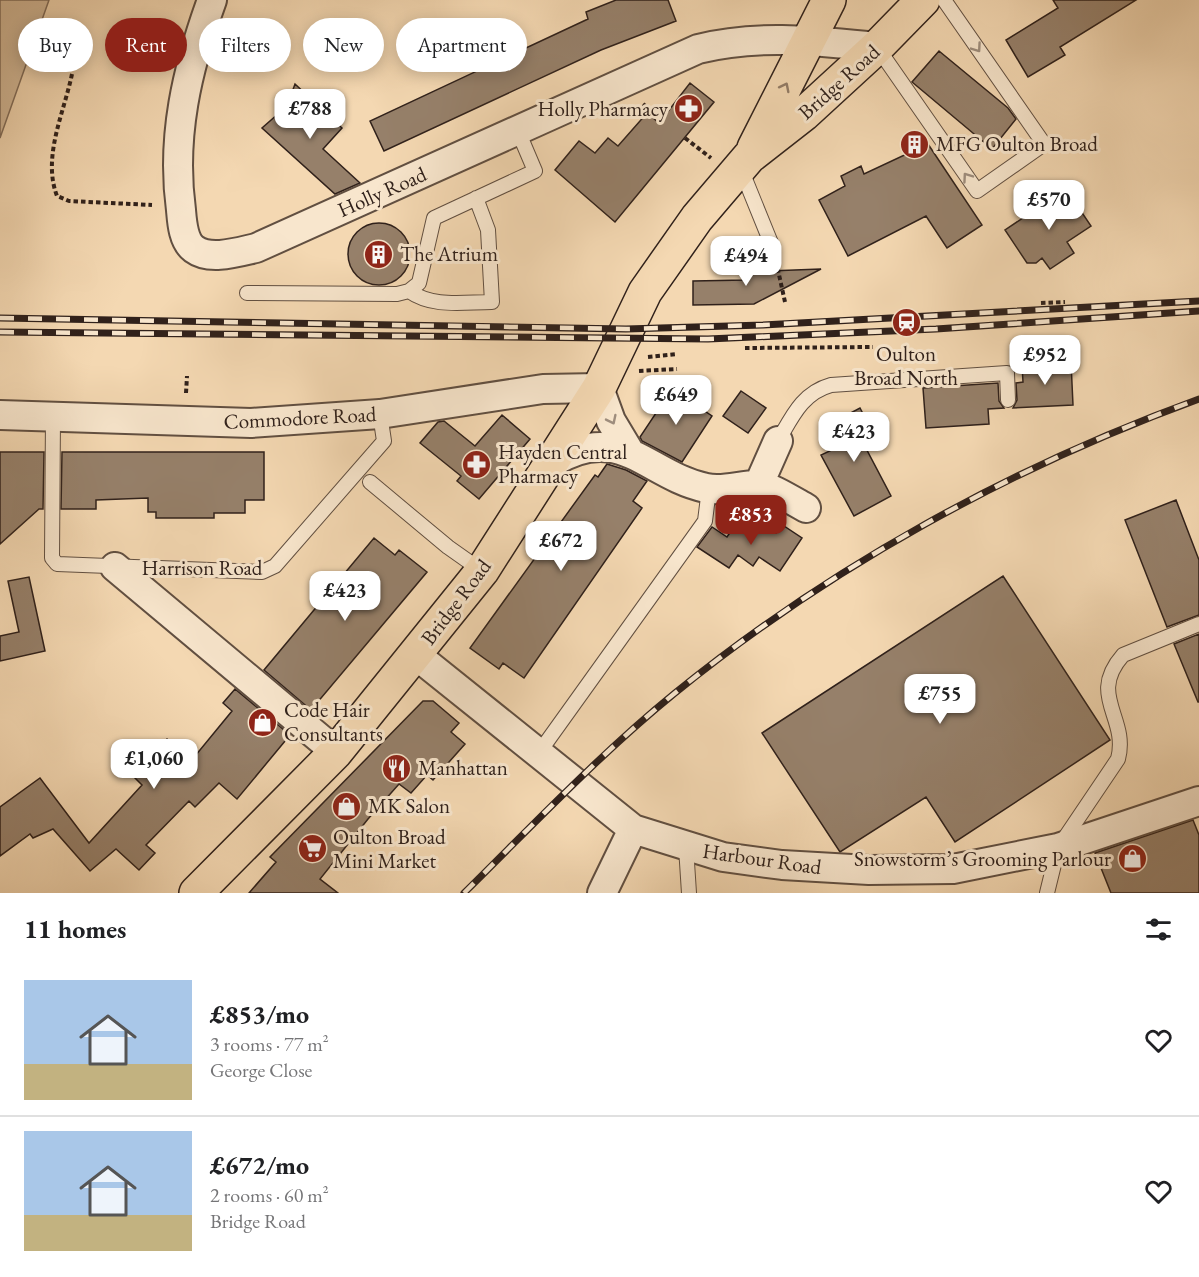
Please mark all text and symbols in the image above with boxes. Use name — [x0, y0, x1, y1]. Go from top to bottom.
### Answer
chip: Buy — [18, 18, 93, 72]
chip: Rent — [105, 18, 187, 72]
chip: Filters — [199, 18, 291, 72]
chip: New — [303, 18, 384, 72]
chip: Apartment — [396, 18, 527, 72]
street label: Bridge Road — [792, 38, 885, 125]
one-way arrow — [970, 41, 981, 52]
one-way arrow — [778, 82, 790, 93]
pin: £788 — [274, 89, 346, 140]
pharmacy icon: Holly Pharmacy — [673, 93, 705, 125]
text: £788 — [288, 95, 332, 121]
place label: Holly Pharmacy — [538, 95, 669, 122]
building icon: MFG Oulton Broad — [899, 128, 931, 160]
place label: MFG Oulton Broad — [936, 130, 1098, 157]
street label: Holly Road — [333, 160, 431, 223]
one-way arrow — [963, 173, 974, 184]
pin: £570 — [1013, 180, 1085, 231]
text: £570 — [1027, 186, 1071, 212]
pin: £494 — [710, 236, 782, 287]
building icon: The Atrium — [363, 238, 395, 270]
place label: The Atrium — [400, 240, 498, 267]
text: £494 — [724, 242, 768, 268]
station icon: Oulton Broad North — [890, 307, 922, 339]
pin: £952 — [1009, 335, 1081, 386]
place label: Oulton Broad North — [854, 340, 958, 391]
text: £952 — [1023, 341, 1067, 367]
pin: £649 — [640, 375, 712, 426]
text: £649 — [654, 381, 698, 407]
street label: Commodore Road — [223, 400, 377, 435]
pin: £423 — [818, 412, 890, 463]
one-way arrow — [605, 414, 616, 425]
text: £423 — [832, 418, 876, 444]
place label: Hayden Central Pharmacy — [498, 438, 627, 489]
pharmacy icon: Hayden Central Pharmacy — [461, 448, 493, 480]
pin: £853 — [715, 495, 787, 546]
text: £853 — [729, 501, 773, 527]
pin: £672 — [525, 521, 597, 572]
text: £672 — [539, 527, 583, 553]
street label: Bridge Road — [415, 553, 497, 650]
street label: Harrison Road — [142, 554, 263, 581]
pin: £423 — [309, 571, 381, 622]
text: £423 — [323, 577, 367, 603]
pin: £755 — [904, 674, 976, 725]
text: £755 — [918, 680, 962, 706]
place label: Code Hair Consultants — [284, 696, 383, 747]
shop icon: Code Hair Consultants — [247, 706, 279, 738]
pin: £1,060 — [105, 739, 203, 790]
text: £1,060 — [125, 745, 183, 771]
restaurant icon: Manhattan — [381, 752, 413, 784]
place label: Manhattan — [418, 754, 508, 781]
shop icon: MK Salon — [331, 790, 363, 822]
place label: MK Salon — [368, 792, 450, 819]
place label: Oulton Broad Mini Market — [333, 823, 446, 874]
supermarket icon: Oulton Broad Mini Market — [296, 833, 328, 865]
street label: Harbour Road — [701, 837, 824, 880]
shop icon: Snowstorm’s Grooming Parlour — [1116, 843, 1148, 875]
place label: Snowstorm’s Grooming Parlour — [854, 845, 1111, 872]
text: 11 homes — [24, 912, 126, 946]
icon: filters — [1142, 913, 1175, 946]
text: £853/mo — [210, 997, 309, 1031]
icon: home — [72, 1004, 144, 1076]
icon: heart — [1142, 1024, 1175, 1057]
text: 3 rooms · 77 m² — [210, 1031, 329, 1057]
text: George Close — [210, 1057, 312, 1083]
text: £672/mo — [210, 1148, 309, 1182]
icon: home — [72, 1155, 144, 1227]
icon: heart — [1142, 1175, 1175, 1208]
text: 2 rooms · 60 m² — [210, 1182, 329, 1208]
text: Bridge Road — [210, 1208, 306, 1234]

